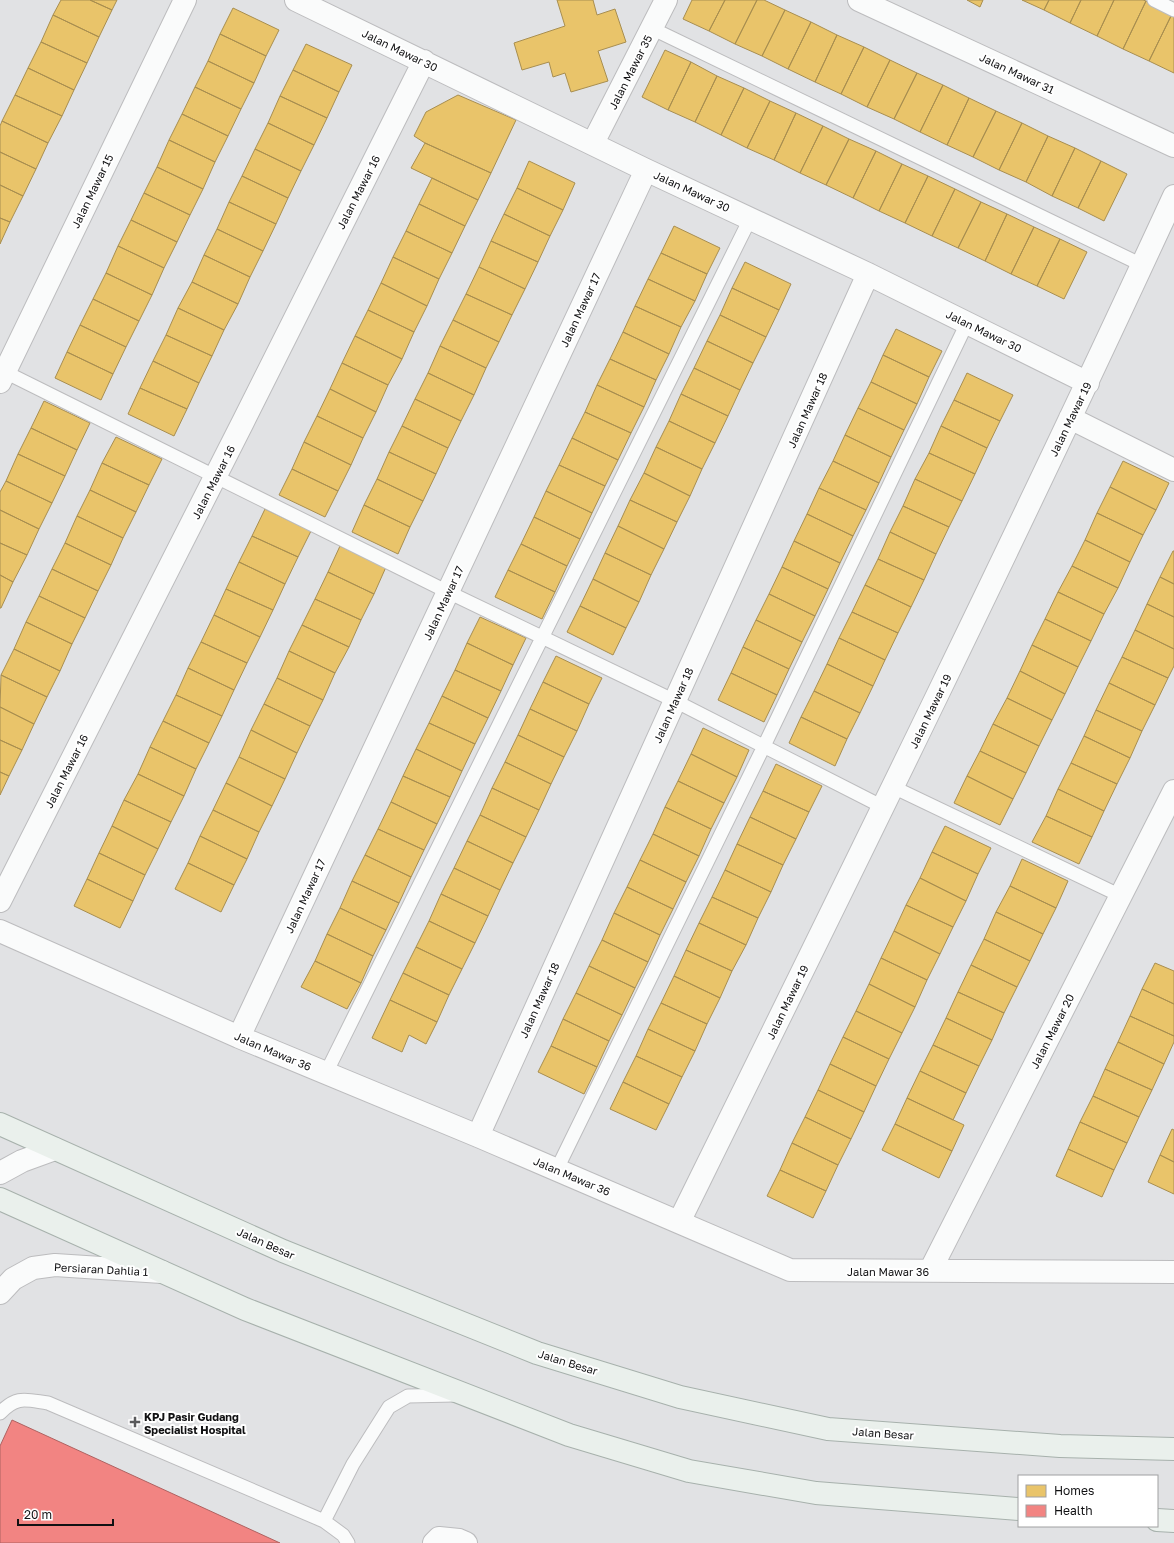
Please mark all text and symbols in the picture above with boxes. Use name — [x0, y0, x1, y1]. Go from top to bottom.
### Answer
street label: Jalan Mawar 30 — [360, 26, 440, 74]
street label: Jalan Mawar 35 — [606, 33, 654, 111]
street label: Jalan Mawar 31 — [978, 50, 1056, 96]
street label: Jalan Mawar 15 — [68, 152, 116, 230]
street label: Jalan Mawar 16 — [334, 153, 382, 231]
street label: Jalan Mawar 30 — [652, 168, 732, 214]
street label: Jalan Mawar 17 — [557, 271, 603, 349]
street label: Jalan Mawar 30 — [944, 307, 1024, 355]
street label: Jalan Mawar 18 — [785, 370, 830, 450]
street label: Jalan Mawar 19 — [1046, 380, 1094, 458]
street label: Jalan Mawar 16 — [189, 443, 237, 521]
street label: Jalan Mawar 17 — [420, 564, 466, 642]
street label: Jalan Mawar 18 — [651, 665, 696, 745]
street label: Jalan Mawar 19 — [906, 672, 954, 750]
street label: Jalan Mawar 16 — [42, 732, 90, 810]
street label: Jalan Mawar 17 — [282, 857, 328, 935]
street label: Jalan Mawar 18 — [517, 960, 562, 1040]
street label: Jalan Mawar 19 — [763, 963, 811, 1041]
street label: Jalan Mawar 20 — [1028, 991, 1077, 1071]
street label: Jalan Mawar 36 — [233, 1029, 314, 1073]
street label: Jalan Mawar 36 — [532, 1154, 613, 1198]
street label: Jalan Besar — [235, 1225, 297, 1262]
street label: Persiaran Dahlia 1 — [54, 1260, 148, 1278]
street label: Jalan Mawar 36 — [847, 1265, 929, 1278]
street label: Jalan Besar — [537, 1347, 600, 1377]
place label: KPJ Pasir Gudang Specialist Hospital — [144, 1410, 246, 1436]
marker: KPJ Pasir Gudang Specialist Hospital — [129, 1416, 141, 1428]
street label: Jalan Besar — [852, 1424, 915, 1442]
legend — [1018, 1475, 1158, 1527]
text: Homes — [1054, 1483, 1094, 1498]
scale bar — [18, 1501, 113, 1527]
text: Health — [1054, 1503, 1093, 1518]
text: 20 m — [24, 1507, 52, 1522]

